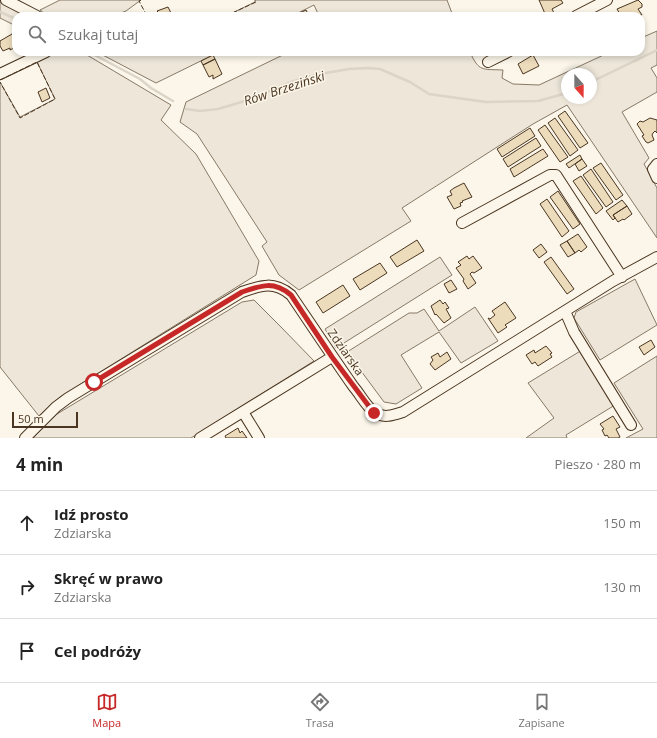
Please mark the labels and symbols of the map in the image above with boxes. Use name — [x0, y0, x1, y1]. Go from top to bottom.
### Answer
water label: Rów Brzeziński — [241, 66, 328, 110]
north arrow — [561, 68, 597, 104]
street label: Zdziarska — [324, 325, 368, 379]
route start — [85, 373, 103, 391]
route end — [365, 404, 383, 422]
scale bar — [12, 410, 78, 429]

